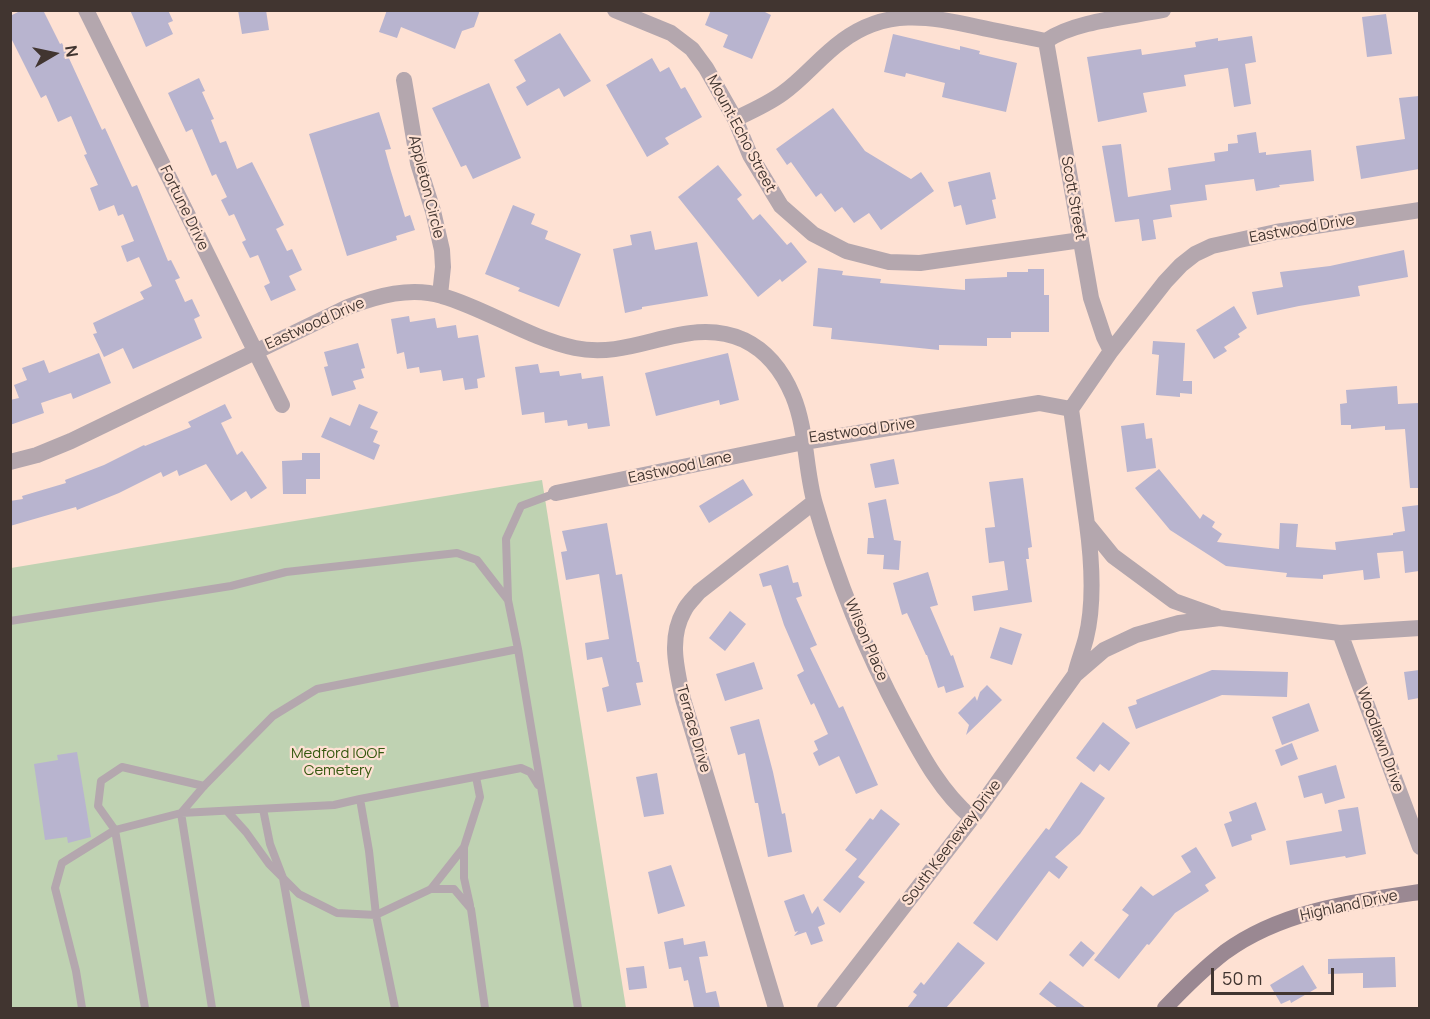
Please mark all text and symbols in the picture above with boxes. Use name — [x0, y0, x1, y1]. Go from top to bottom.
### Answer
north arrow — [24, 24, 84, 84]
text: N — [60, 44, 84, 59]
street label: Mount Echo Street — [703, 72, 779, 196]
street label: Appleton Circle — [404, 133, 448, 241]
street label: Scott Street — [1057, 155, 1089, 241]
street label: Fortune Drive — [156, 163, 212, 253]
street label: Eastwood Drive — [1248, 211, 1356, 247]
street label: Eastwood Drive — [263, 294, 367, 354]
street label: Eastwood Drive — [808, 415, 916, 447]
street label: Eastwood Lane — [627, 448, 733, 488]
street label: Wilson Place — [841, 596, 891, 684]
street label: Terrace Drive — [672, 683, 714, 775]
street label: Woodlawn Drive — [1353, 685, 1407, 795]
park label: Medford IOOF Cemetery — [291, 745, 385, 780]
street label: South Keeneway Drive — [899, 777, 1005, 909]
street label: Highland Drive — [1299, 887, 1399, 925]
scale bar — [1214, 956, 1337, 994]
text: 50 m — [1222, 966, 1262, 990]

